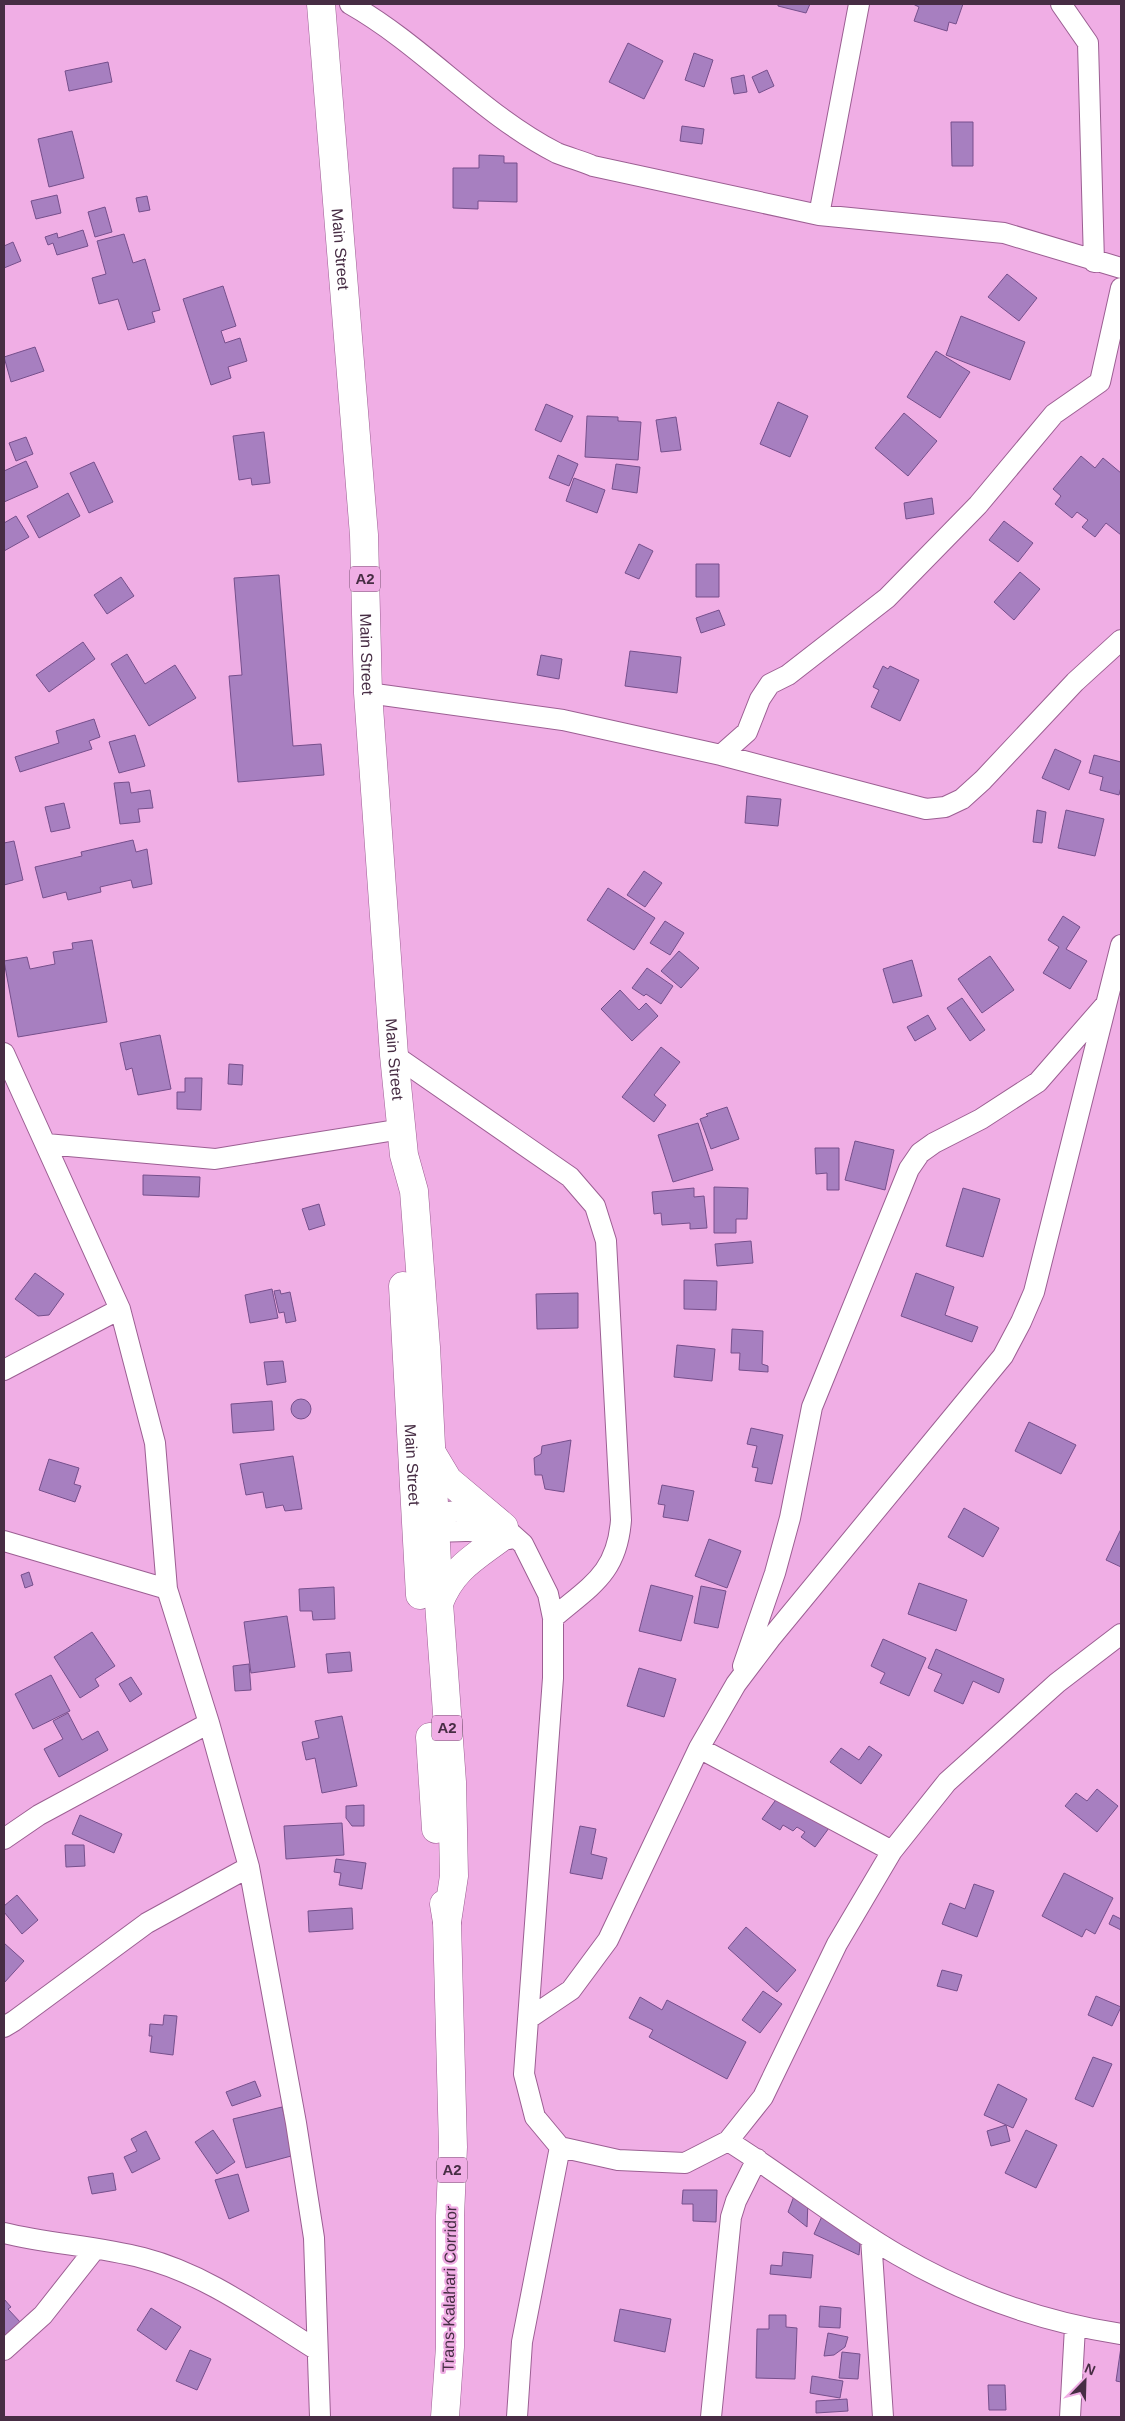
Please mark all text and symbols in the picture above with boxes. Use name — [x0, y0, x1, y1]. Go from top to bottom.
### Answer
street label: Main Street — [329, 208, 352, 291]
road number: A2 — [350, 566, 380, 592]
street label: Main Street — [357, 613, 376, 696]
street label: Main Street — [382, 1018, 407, 1101]
street label: Main Street — [402, 1423, 423, 1507]
road number: A2 — [432, 1716, 462, 1740]
road number: A2 — [437, 2158, 467, 2182]
street label: Trans-Kalahari Corridor — [440, 2205, 459, 2372]
north arrow — [1060, 2356, 1110, 2406]
text: N — [1082, 2360, 1098, 2378]

